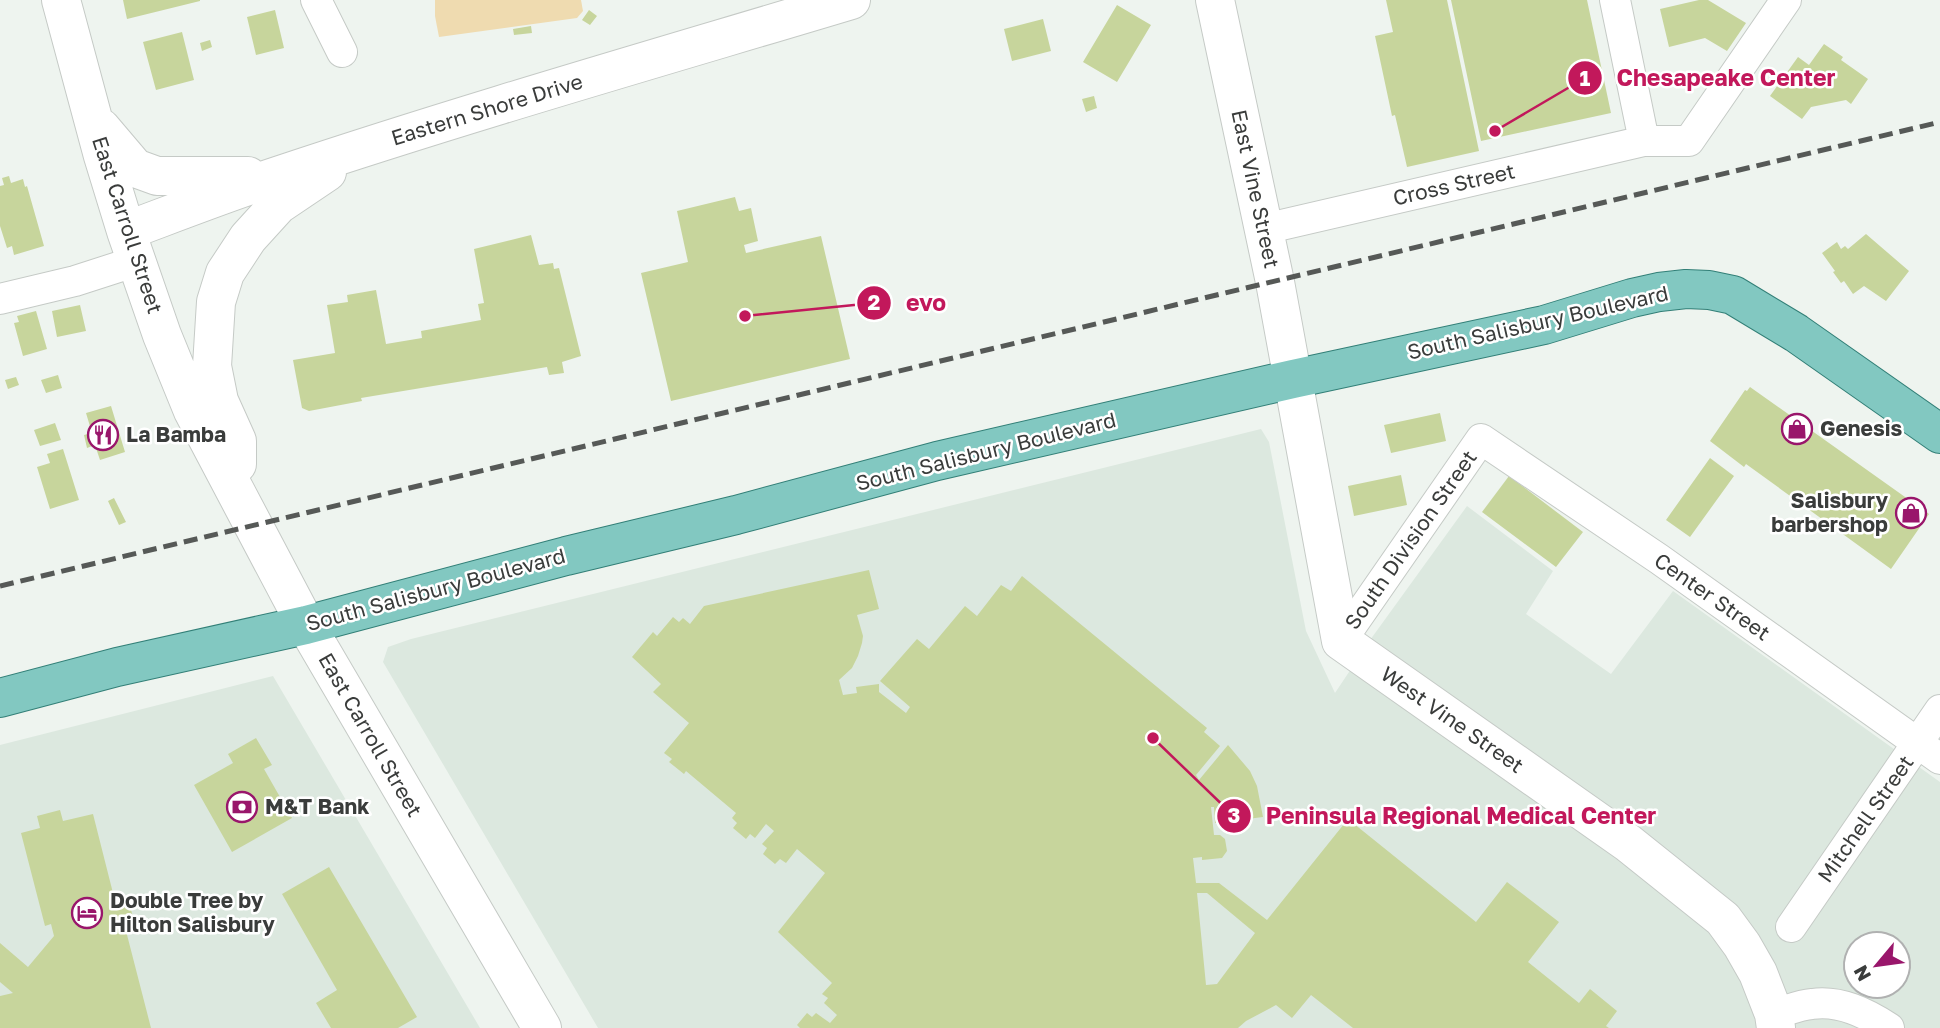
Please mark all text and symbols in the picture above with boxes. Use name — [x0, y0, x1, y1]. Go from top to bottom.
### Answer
callout: Chesapeake Center — [1567, 56, 1849, 100]
text: Chesapeake Center — [1617, 63, 1835, 91]
text: 1 — [1580, 65, 1591, 91]
street label: Eastern Shore Drive — [388, 68, 586, 151]
street label: East Vine Street — [1226, 107, 1285, 270]
street label: East Carroll Street — [87, 133, 169, 317]
street label: Cross Street — [1390, 157, 1517, 211]
street label: South Salisbury Boulevard — [1405, 279, 1671, 365]
callout: evo — [856, 281, 960, 325]
text: evo — [906, 288, 946, 316]
text: 2 — [868, 289, 881, 315]
street label: South Salisbury Boulevard — [853, 406, 1118, 496]
shop icon: Genesis — [1780, 412, 1814, 446]
place label: Genesis — [1820, 415, 1902, 441]
restaurant icon: La Bamba — [86, 418, 120, 452]
place label: La Bamba — [126, 421, 226, 447]
street label: South Division Street — [1339, 445, 1482, 634]
place label: Salisbury barbershop — [1771, 487, 1888, 537]
shop icon: Salisbury barbershop — [1894, 496, 1928, 530]
street label: South Salisbury Boulevard — [303, 542, 568, 636]
street label: Center Street — [1650, 547, 1775, 646]
street label: East Carroll Street — [313, 648, 428, 821]
street label: West Vine Street — [1376, 660, 1529, 778]
street label: Mitchell Street — [1812, 750, 1919, 887]
bank icon: M&T Bank — [225, 790, 259, 824]
place label: M&T Bank — [265, 793, 369, 819]
callout: Peninsula Regional Medical Center — [1217, 794, 1670, 838]
text: Peninsula Regional Medical Center — [1266, 801, 1656, 829]
text: 3 — [1228, 802, 1240, 828]
place label: Double Tree by Hilton Salisbury — [110, 887, 275, 937]
hotel icon: Double Tree by Hilton Salisbury — [70, 896, 104, 930]
north arrow — [1842, 930, 1912, 1000]
text: N — [1848, 962, 1875, 985]

